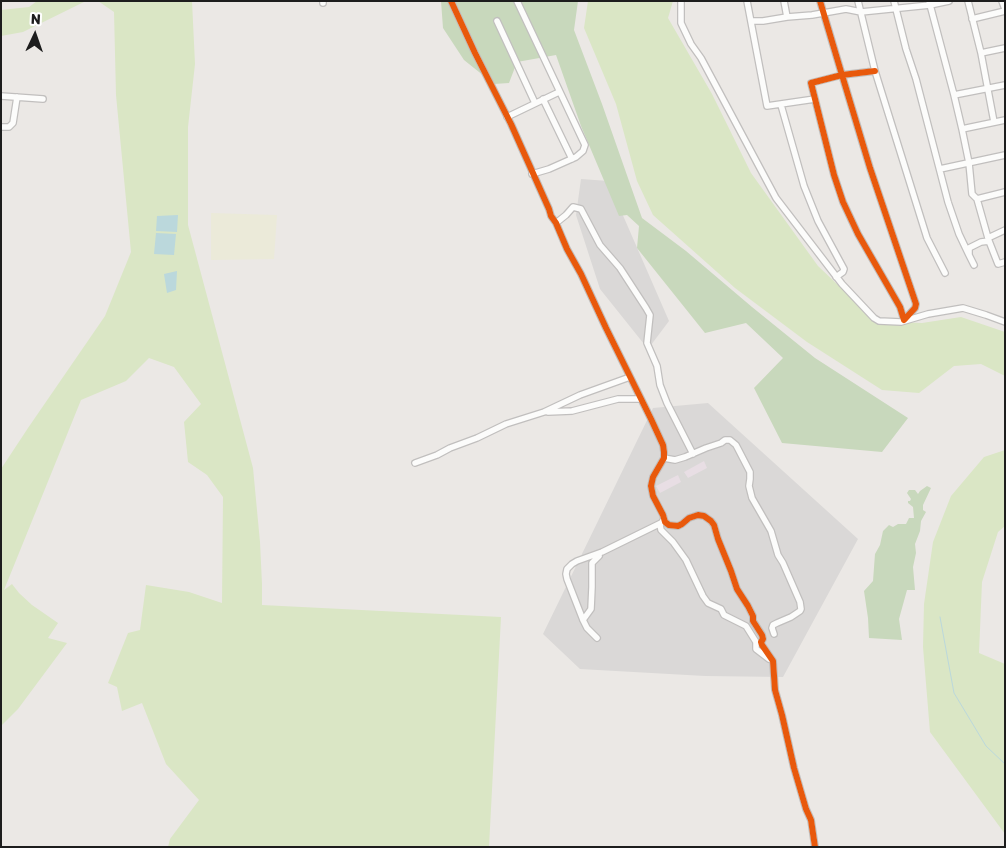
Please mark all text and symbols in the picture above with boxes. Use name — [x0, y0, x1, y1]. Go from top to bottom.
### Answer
north arrow — [10, 10, 60, 60]
text: N — [30, 11, 41, 28]

